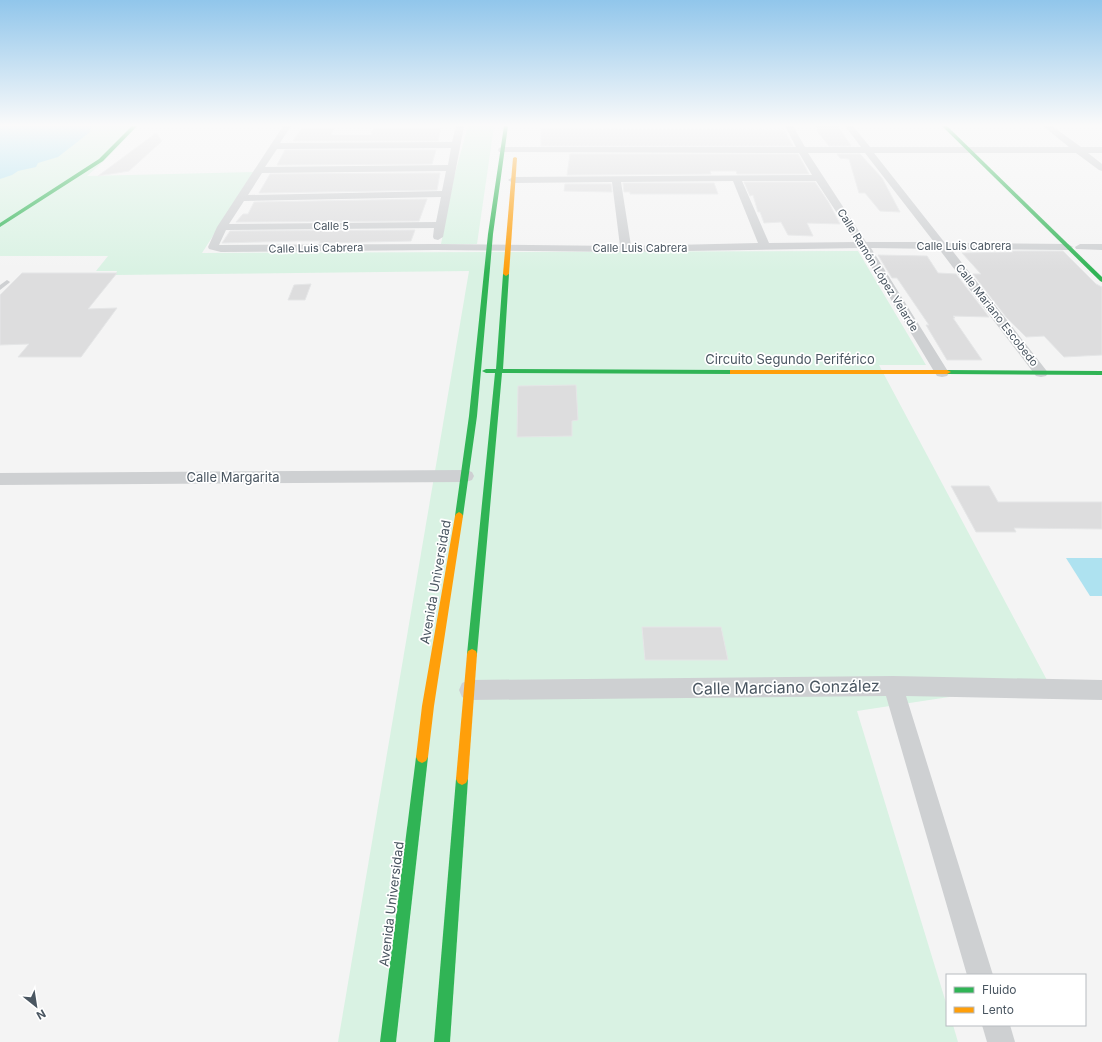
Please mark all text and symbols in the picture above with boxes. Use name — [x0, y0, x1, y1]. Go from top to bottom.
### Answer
street label: Calle Ramón López Velarde — [834, 206, 922, 334]
street label: Calle 5 — [313, 219, 349, 233]
street label: Calle Luis Cabrera — [917, 239, 1011, 253]
street label: Calle Luis Cabrera — [268, 240, 364, 256]
street label: Calle Luis Cabrera — [593, 241, 687, 255]
street label: Calle Mariano Escobedo — [953, 261, 1042, 369]
street label: Circuito Segundo Periférico — [705, 351, 875, 367]
street label: Calle Margarita — [186, 469, 280, 485]
street label: Avenida Universidad — [416, 519, 454, 645]
street label: Calle Marciano González — [692, 675, 880, 699]
street label: Avenida Universidad — [375, 841, 407, 967]
legend — [946, 974, 1086, 1026]
text: Fluido — [982, 982, 1017, 997]
north arrow — [16, 986, 56, 1026]
text: Lento — [982, 1002, 1014, 1017]
text: N — [34, 1007, 48, 1023]

